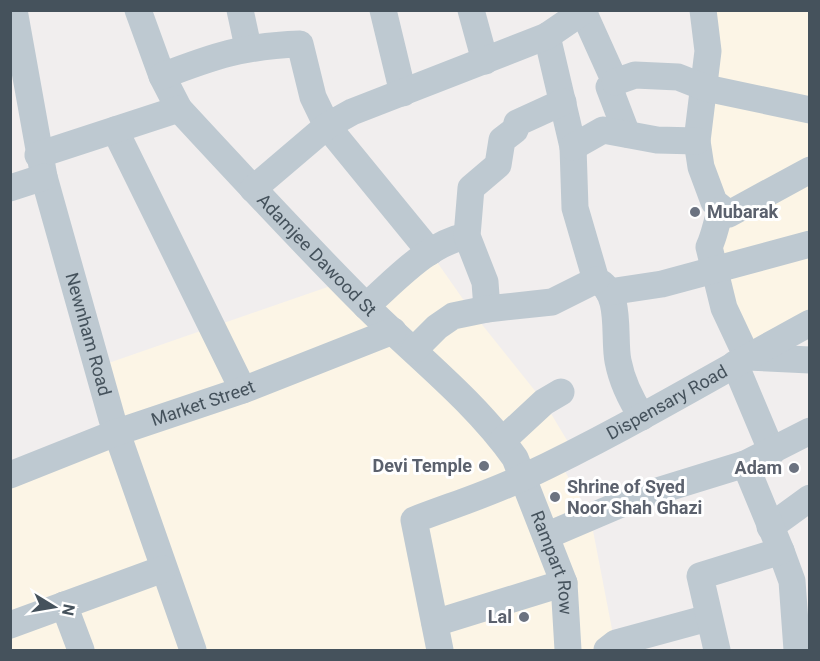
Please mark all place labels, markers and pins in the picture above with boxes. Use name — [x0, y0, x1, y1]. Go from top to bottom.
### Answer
place label: Mubarak — [707, 201, 779, 222]
marker: Mubarak — [688, 205, 702, 219]
place label: Devi Temple — [373, 455, 472, 476]
place label: Adam — [735, 457, 782, 478]
marker: Devi Temple — [477, 459, 491, 473]
marker: Adam — [787, 461, 801, 475]
place label: Shrine of Syed Noor Shah Ghazi — [567, 476, 702, 518]
marker: Shrine of Syed Noor Shah Ghazi — [548, 490, 562, 504]
place label: Lal — [488, 606, 512, 627]
marker: Lal — [517, 610, 531, 624]

